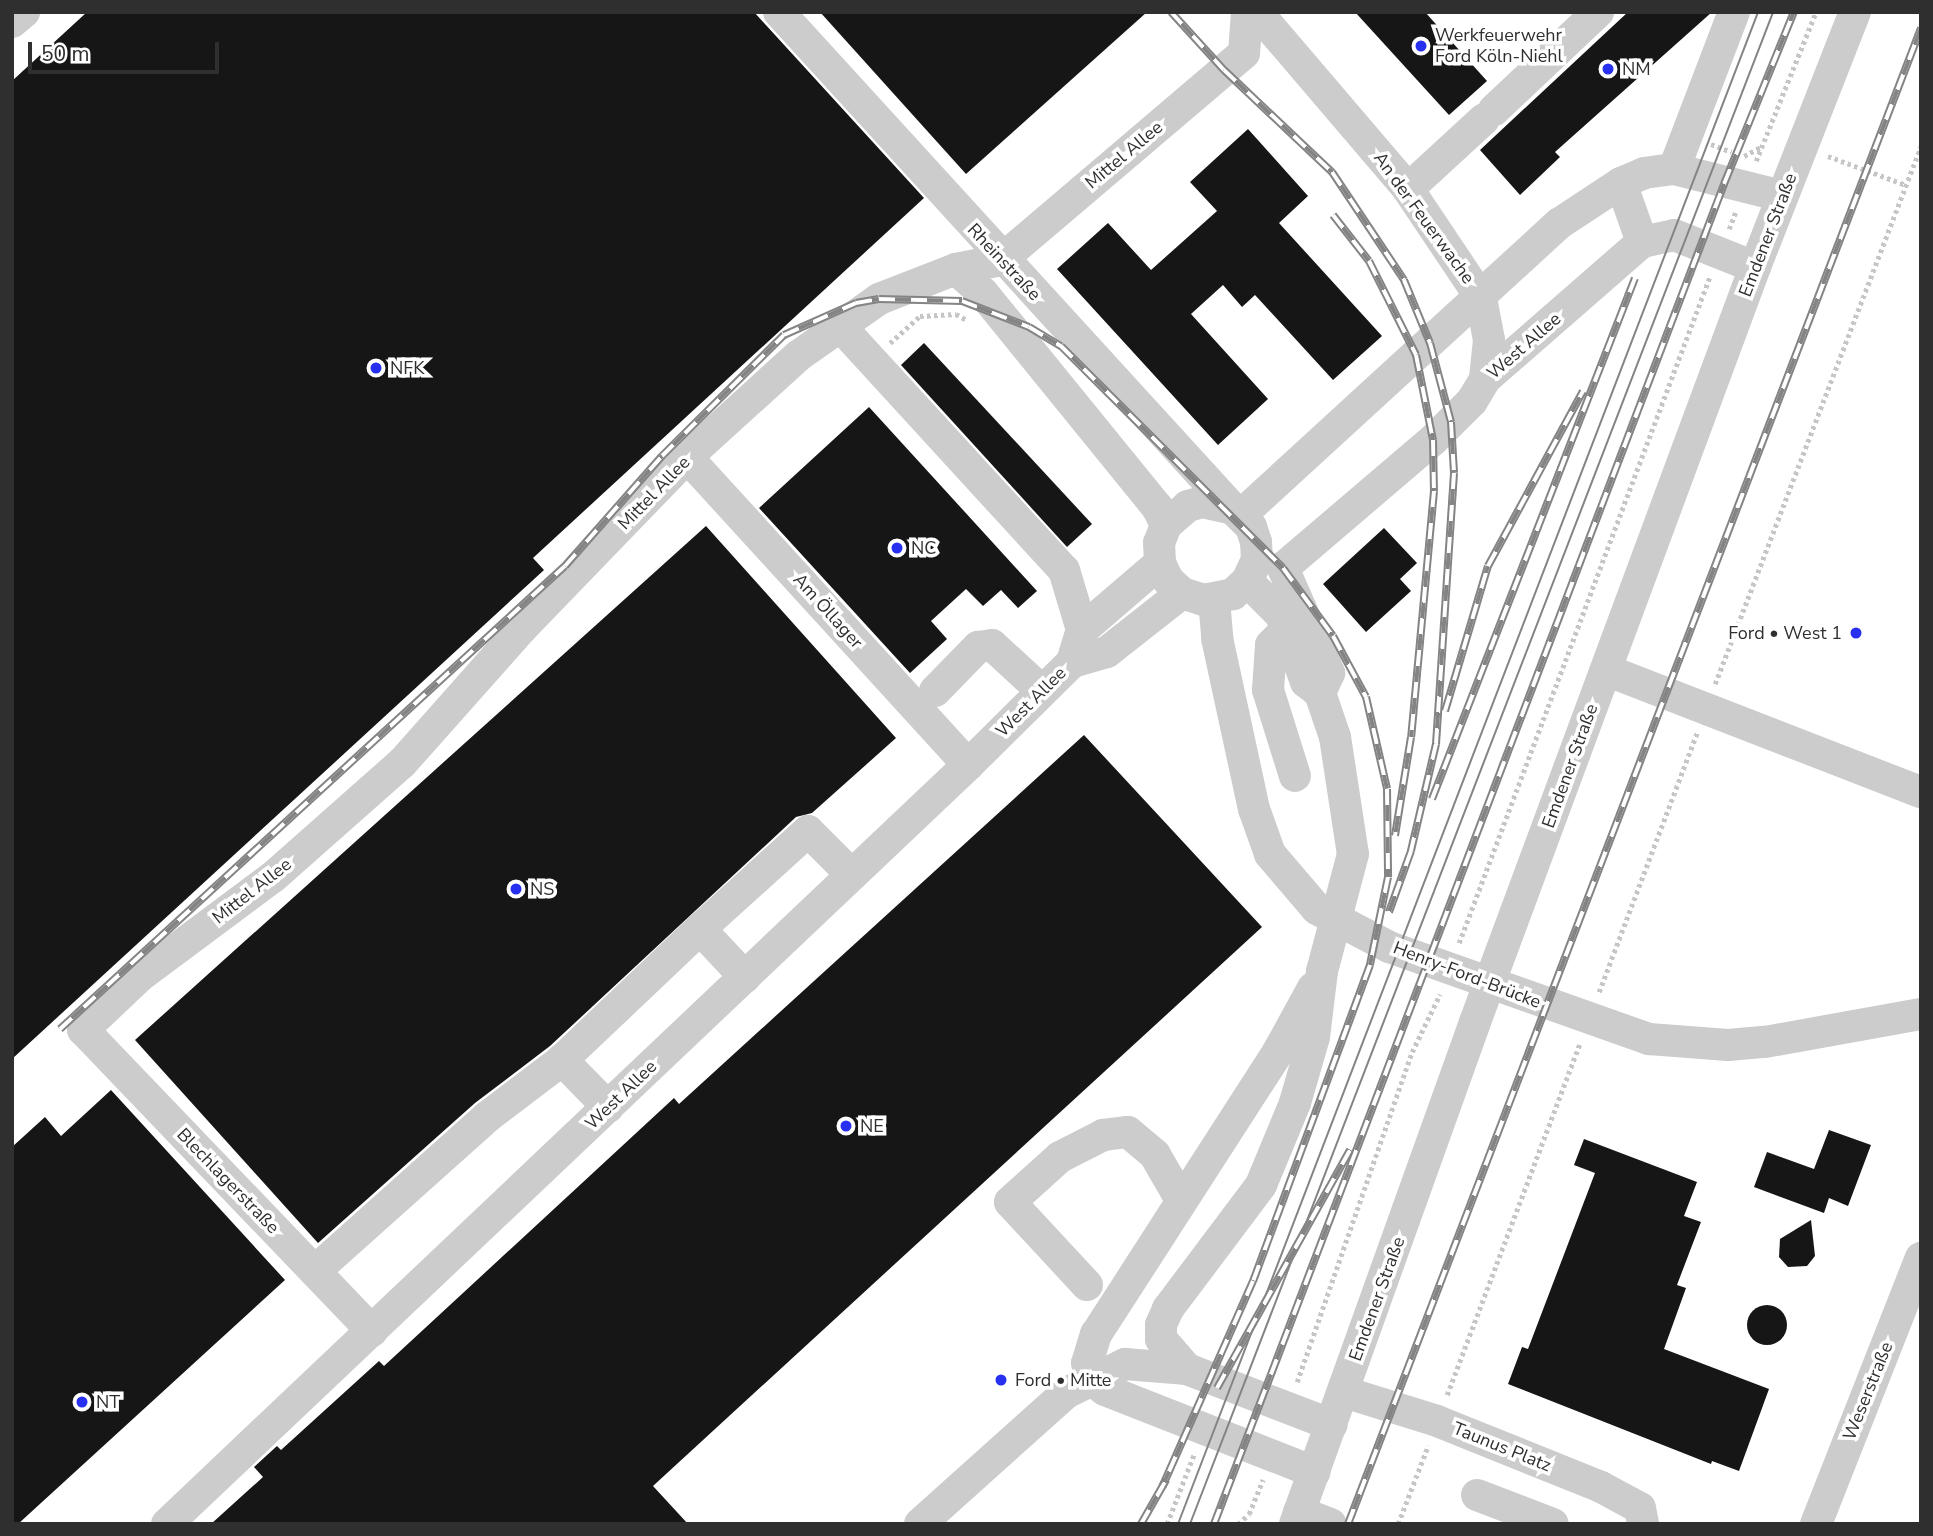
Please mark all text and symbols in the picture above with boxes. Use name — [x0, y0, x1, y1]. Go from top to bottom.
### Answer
place label: Werkfeuerwehr Ford Köln-Niehl — [1435, 25, 1563, 68]
scale bar — [32, 28, 222, 72]
marker: Werkfeuerwehr Ford Köln-Niehl — [1413, 38, 1429, 54]
text: 50 m — [41, 40, 90, 68]
place label: NM — [1622, 58, 1651, 80]
marker: NM — [1600, 61, 1616, 77]
street label: Mittel Allee — [1081, 116, 1167, 194]
street label: An der Feuerwache — [1369, 148, 1479, 288]
street label: Emdener Straße — [1734, 170, 1802, 300]
street label: Rheinstraße — [963, 219, 1045, 305]
street label: West Allee — [1483, 308, 1565, 384]
place label: NFK — [390, 357, 424, 379]
marker: NFK — [368, 360, 384, 376]
street label: Mittel Allee — [614, 452, 694, 534]
place label: NC — [911, 537, 936, 559]
marker: NC — [889, 540, 905, 556]
street label: Am Öllager — [789, 569, 867, 653]
place label: Ford • West 1 — [1728, 622, 1842, 644]
marker: Ford • West 1 — [1848, 625, 1864, 641]
street label: West Allee — [991, 662, 1071, 742]
street label: Emdener Straße — [1537, 701, 1603, 831]
street label: Mittel Allee — [208, 853, 296, 929]
place label: NS — [530, 878, 554, 900]
marker: NS — [508, 881, 524, 897]
street label: Henry-Ford-Brücke — [1390, 937, 1544, 1013]
street label: West Allee — [581, 1056, 661, 1134]
place label: NE — [860, 1115, 884, 1137]
marker: NE — [838, 1118, 854, 1134]
street label: Blechlagerstraße — [172, 1124, 284, 1238]
street label: Emdener Straße — [1344, 1234, 1410, 1364]
street label: Weserstraße — [1838, 1339, 1898, 1443]
place label: Ford • Mitte — [1015, 1369, 1111, 1391]
marker: Ford • Mitte — [993, 1372, 1009, 1388]
place label: NT — [96, 1391, 120, 1413]
marker: NT — [74, 1394, 90, 1410]
street label: Taunus Platz — [1450, 1418, 1554, 1476]

